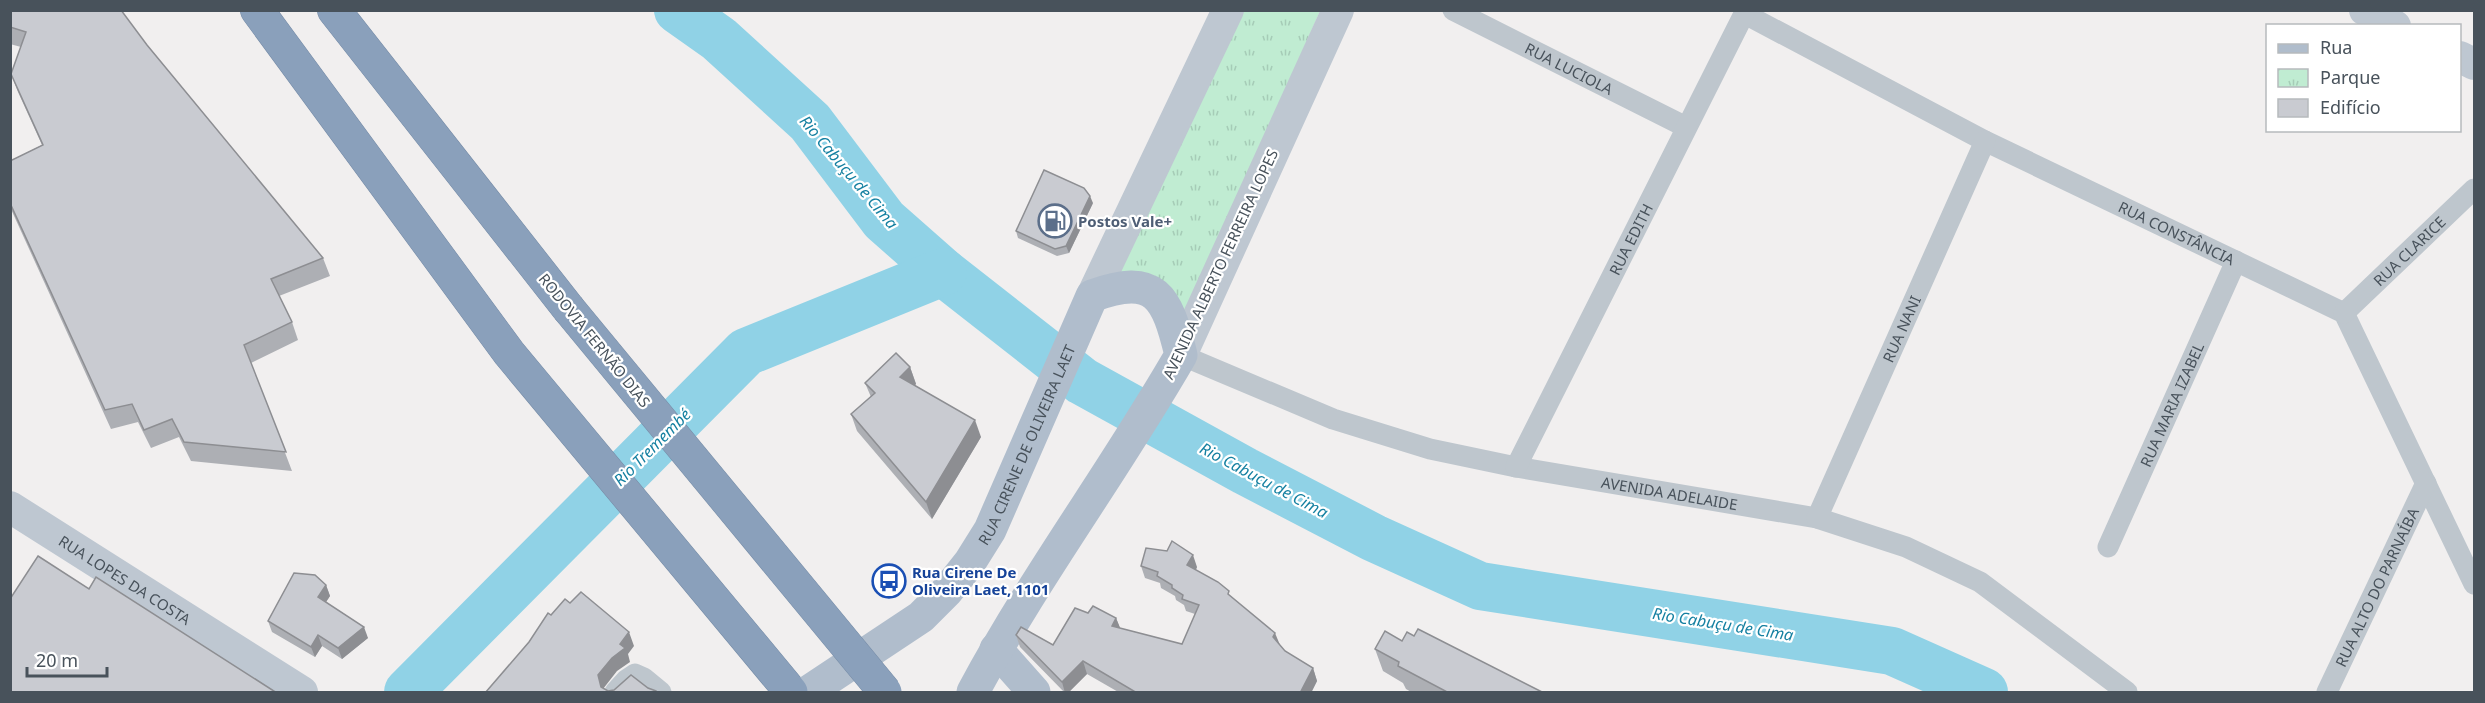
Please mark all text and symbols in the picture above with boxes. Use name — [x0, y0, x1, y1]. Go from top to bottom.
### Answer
legend — [2266, 24, 2461, 132]
text: Rua — [2320, 35, 2352, 59]
street label: RUA LUCIOLA — [1522, 38, 1617, 99]
text: Parque — [2320, 65, 2380, 89]
text: Edifício — [2320, 95, 2381, 119]
water label: Rio Cabuçu de Cima — [795, 110, 903, 234]
street label: AVENIDA ALBERTO FERREIRA LOPES — [1158, 146, 1282, 382]
street label: RUA CONSTÂNCIA — [2115, 196, 2238, 269]
street label: RUA EDITH — [1604, 200, 1657, 278]
fuel station icon: Postos Vale+ — [1037, 203, 1073, 239]
place label: Postos Vale+ — [1078, 211, 1172, 231]
street label: RUA CLARICE — [2369, 212, 2450, 290]
street label: RODOVIA FERNÃO DIAS — [535, 269, 655, 411]
street label: RUA NANI — [1878, 292, 1925, 365]
street label: RUA MARIA IZABEL — [2135, 339, 2208, 470]
street label: RUA CIRENE DE OLIVEIRA LAET — [973, 341, 1080, 549]
water label: Rio Tremembé — [609, 404, 695, 490]
water label: Rio Cabuçu de Cima — [1196, 437, 1332, 523]
street label: AVENIDA ADELAIDE — [1600, 472, 1739, 514]
street label: RUA ALTO DO PARNAÍBA — [2330, 504, 2423, 670]
street label: RUA LOPES DA COSTA — [55, 530, 195, 629]
place label: Rua Cirene De Oliveira Laet, 1101 — [912, 562, 1049, 599]
bus stop icon: Rua Cirene De Oliveira Laet, 1101 — [871, 563, 907, 599]
water label: Rio Cabuçu de Cima — [1651, 602, 1795, 646]
scale bar — [27, 640, 106, 678]
text: 20 m — [36, 648, 78, 672]

